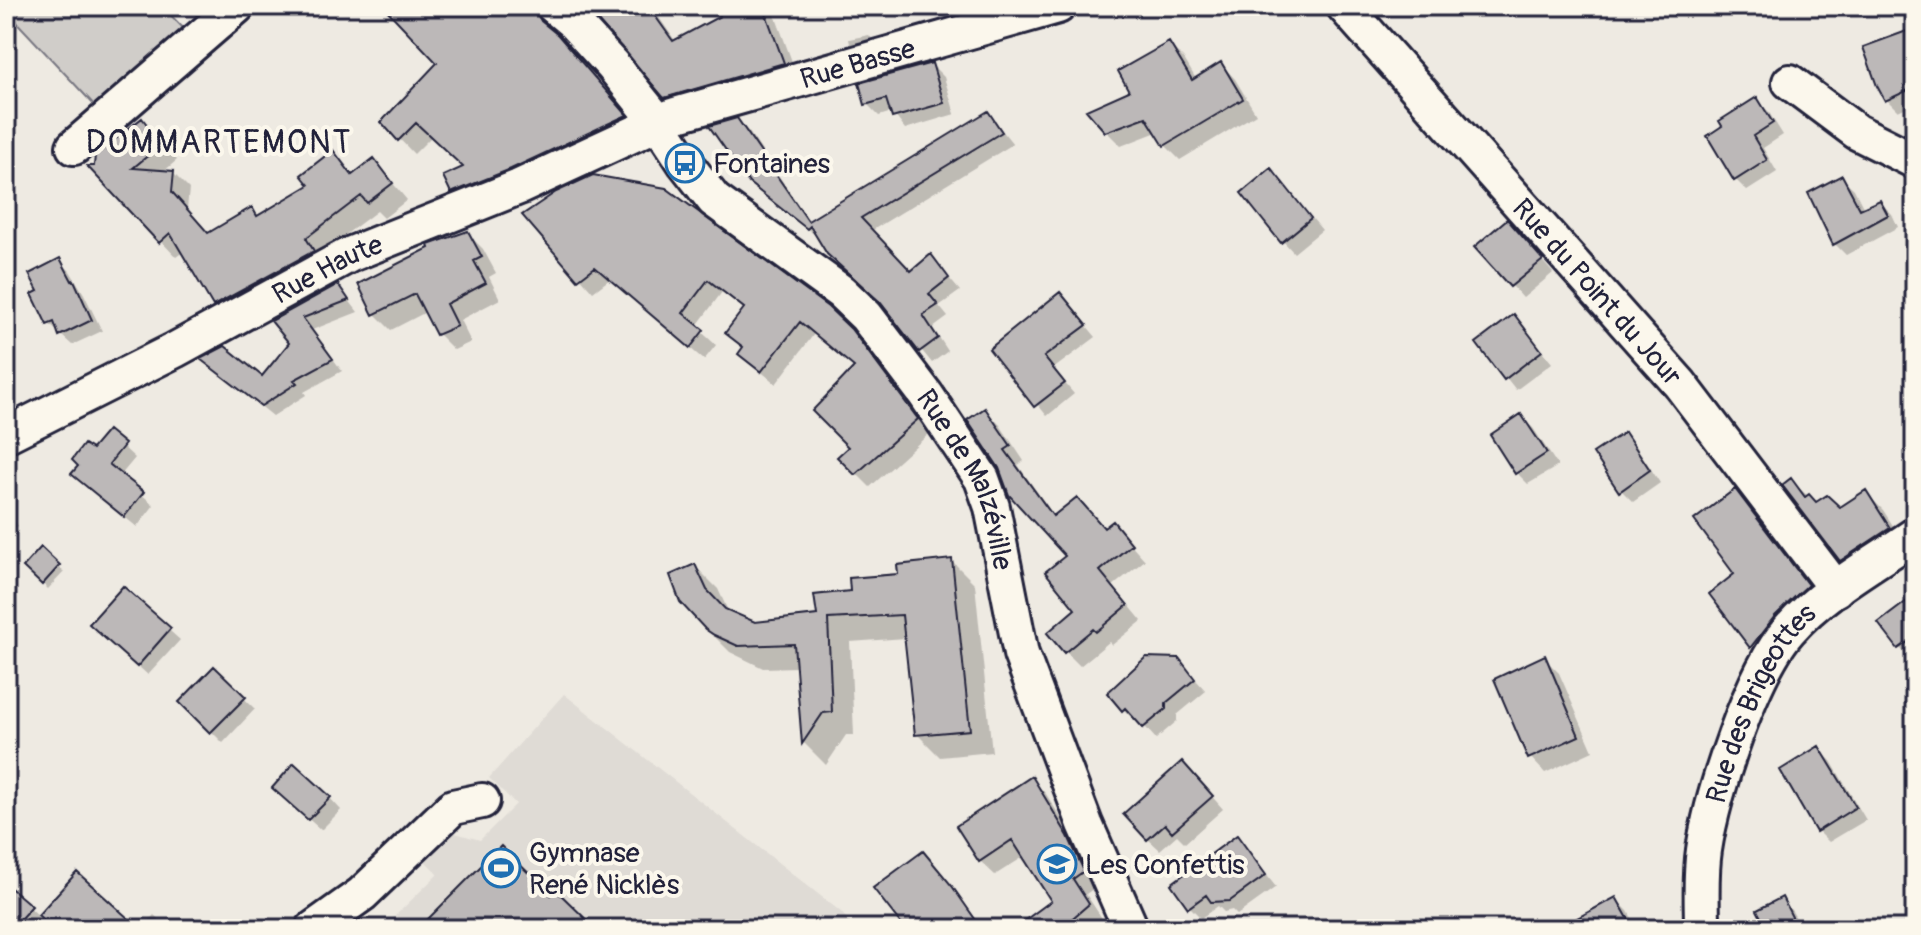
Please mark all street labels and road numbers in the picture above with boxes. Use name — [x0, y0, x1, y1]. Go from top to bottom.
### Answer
street label: Rue Basse — [796, 31, 920, 98]
street label: Rue du Point du Jour — [1504, 192, 1689, 393]
street label: Rue Haute — [267, 227, 388, 313]
street label: Rue de Malzéville — [908, 383, 1020, 573]
street label: Rue des Brigeottes — [1699, 596, 1824, 807]

